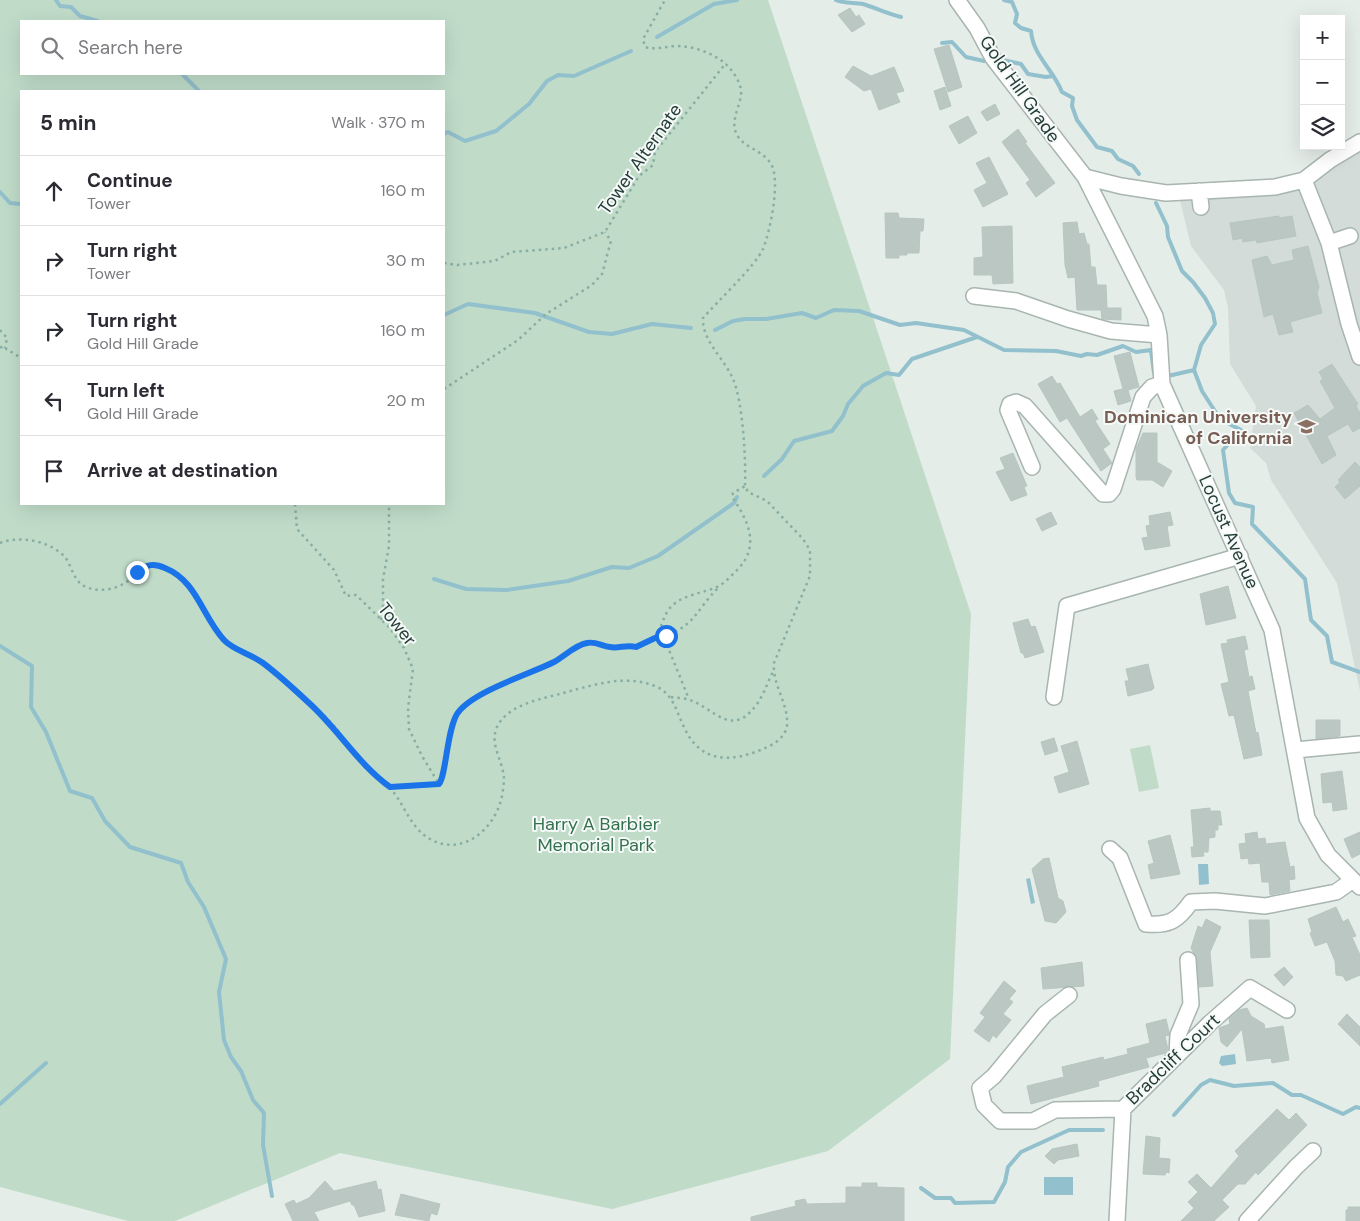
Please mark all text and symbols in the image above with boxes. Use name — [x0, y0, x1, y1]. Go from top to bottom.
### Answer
map controls — [1300, 15, 1345, 150]
button: + — [1300, 15, 1345, 60]
search box — [20, 20, 445, 75]
street label: Gold Hill Grade — [974, 31, 1066, 147]
icon: search — [38, 34, 66, 62]
text: Search here — [78, 35, 183, 60]
button: − — [1300, 60, 1345, 105]
street label: Tower Alternate — [593, 99, 687, 219]
button: layers — [1300, 105, 1345, 150]
text: 5 min — [40, 109, 96, 137]
text: Walk · 370 m — [331, 112, 425, 133]
text: Continue — [87, 168, 173, 193]
icon: ahead — [40, 177, 68, 205]
text: 160 m — [381, 180, 425, 201]
text: Tower — [87, 193, 131, 214]
text: Turn right — [87, 238, 177, 263]
icon: right — [40, 247, 68, 275]
text: 30 m — [386, 250, 425, 271]
text: Tower — [87, 263, 131, 284]
text: Turn right — [87, 308, 177, 333]
icon: right — [40, 317, 68, 345]
text: 160 m — [381, 320, 425, 341]
text: Gold Hill Grade — [87, 333, 198, 354]
text: Turn left — [87, 378, 165, 403]
icon: left — [40, 387, 68, 415]
text: 20 m — [386, 390, 425, 411]
text: Gold Hill Grade — [87, 403, 198, 424]
place label: Dominican University of California — [1104, 405, 1292, 450]
school or university icon: Dominican University of California — [1296, 417, 1316, 437]
icon: arrive — [40, 457, 68, 485]
text: Arrive at destination — [87, 458, 278, 483]
street label: Locust Avenue — [1193, 471, 1265, 593]
route end — [126, 561, 149, 584]
street label: Tower — [372, 597, 422, 651]
route start — [655, 625, 678, 648]
park label: Harry A Barbier Memorial Park — [533, 812, 660, 857]
street label: Bradcliff Court — [1121, 1008, 1225, 1110]

